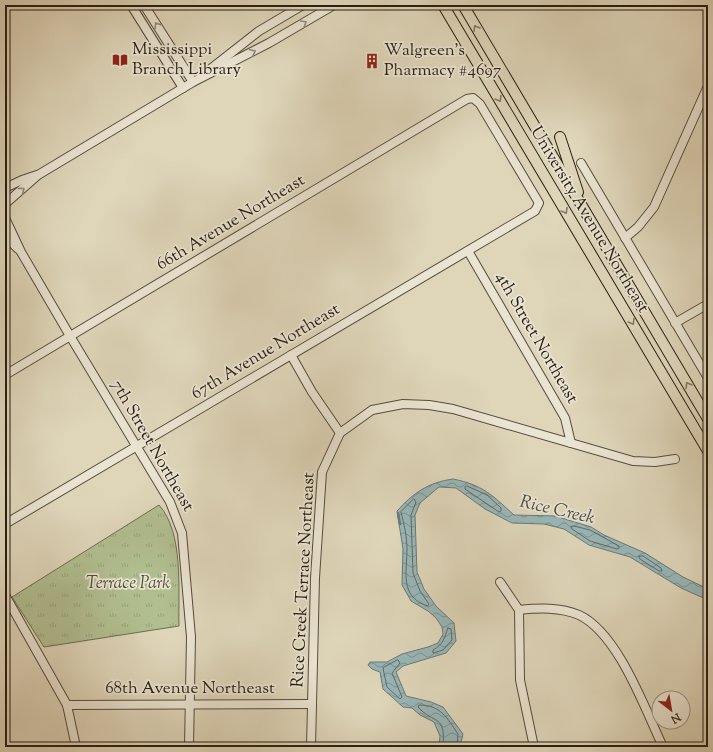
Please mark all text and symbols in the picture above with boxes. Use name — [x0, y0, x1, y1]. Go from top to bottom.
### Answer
one-way arrow — [300, 21, 307, 28]
one-way arrow — [155, 22, 162, 29]
one-way arrow — [473, 25, 480, 32]
place label: Mississippi Branch Library — [132, 38, 242, 82]
place label: Walgreen's Pharmacy #4697 — [384, 39, 502, 83]
one-way arrow — [248, 49, 256, 57]
library icon: Mississippi Branch Library — [111, 51, 129, 69]
building icon: Walgreen's Pharmacy #4697 — [363, 52, 381, 70]
one-way arrow — [494, 95, 501, 102]
street label: University Avenue Northeast — [524, 122, 654, 318]
street label: 66th Avenue Northeast — [152, 169, 310, 277]
one-way arrow — [18, 188, 25, 195]
one-way arrow — [561, 207, 568, 214]
street label: 4th Street Northeast — [489, 268, 584, 408]
street label: 67th Avenue Northeast — [187, 298, 345, 406]
one-way arrow — [627, 318, 634, 325]
street label: 7th Street Northeast — [105, 376, 200, 516]
one-way arrow — [685, 383, 693, 390]
street label: Rice Creek Terrace Northeast — [286, 472, 322, 688]
water label: Rice Creek — [517, 490, 597, 532]
park label: Terrace Park — [86, 572, 170, 596]
street label: 68th Avenue Northeast — [105, 677, 275, 701]
north arrow — [651, 690, 691, 730]
text: N — [668, 708, 684, 727]

